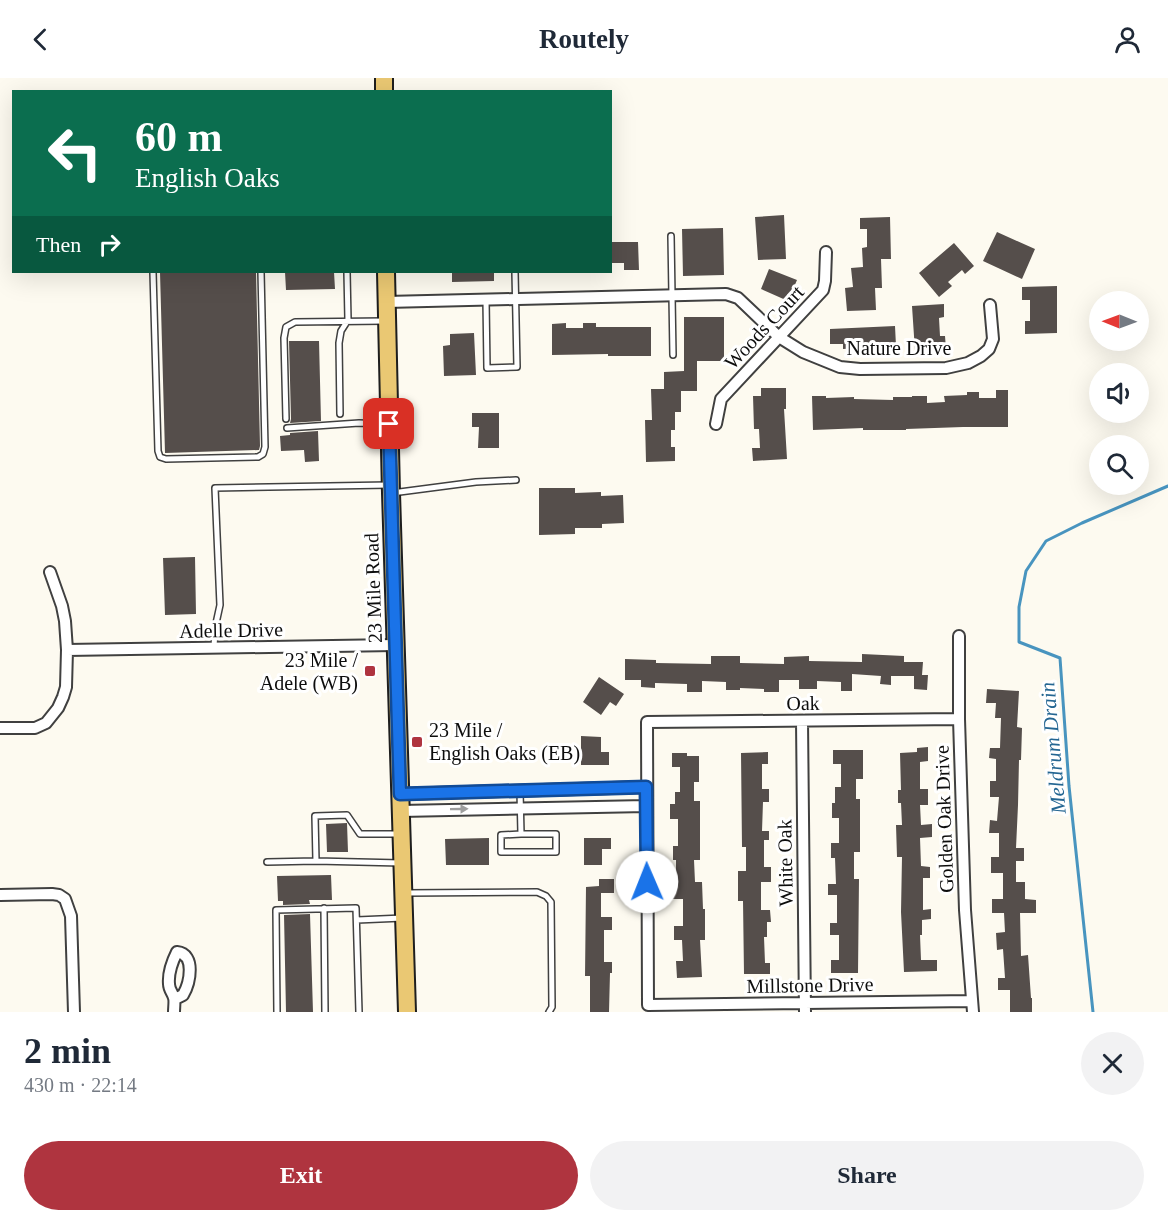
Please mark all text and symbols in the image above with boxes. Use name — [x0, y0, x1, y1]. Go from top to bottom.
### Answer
icon: back — [24, 23, 57, 56]
icon: person — [1111, 23, 1144, 56]
text: Routely — [539, 24, 629, 54]
icon: left — [36, 114, 114, 192]
text: 60 m — [135, 114, 223, 160]
text: English Oaks — [135, 163, 280, 193]
icon: right — [93, 228, 126, 261]
text: Then — [36, 232, 81, 257]
street label: Woods Court — [720, 281, 808, 373]
north arrow — [1089, 291, 1149, 351]
map controls — [1089, 291, 1149, 495]
street label: Nature Drive — [847, 337, 952, 359]
button: sound — [1089, 363, 1149, 423]
pin — [363, 398, 414, 449]
icon: arrive — [372, 407, 405, 440]
button: search — [1089, 435, 1149, 495]
street label: 23 Mile Road — [360, 533, 386, 643]
street label: Adelle Drive — [179, 618, 283, 642]
place label: 23 Mile / Adele (WB) — [260, 649, 358, 695]
marker: 23 Mile / Adele (WB) — [363, 664, 377, 678]
water label: Meldrum Drain — [1035, 681, 1071, 816]
street label: Oak — [786, 692, 820, 714]
place label: 23 Mile / English Oaks (EB) — [429, 719, 580, 765]
marker: 23 Mile / English Oaks (EB) — [410, 735, 424, 749]
street label: Golden Oak Drive — [930, 745, 958, 893]
one-way arrow — [450, 805, 469, 814]
street label: White Oak — [773, 819, 797, 907]
position arrow — [615, 850, 679, 914]
street label: Millstone Drive — [746, 973, 874, 997]
text: 2 min — [24, 1031, 111, 1071]
button: close — [1081, 1032, 1144, 1095]
text: 430 m · 22:14 — [24, 1074, 137, 1096]
button: Exit — [24, 1141, 578, 1210]
button: Share — [590, 1141, 1144, 1210]

